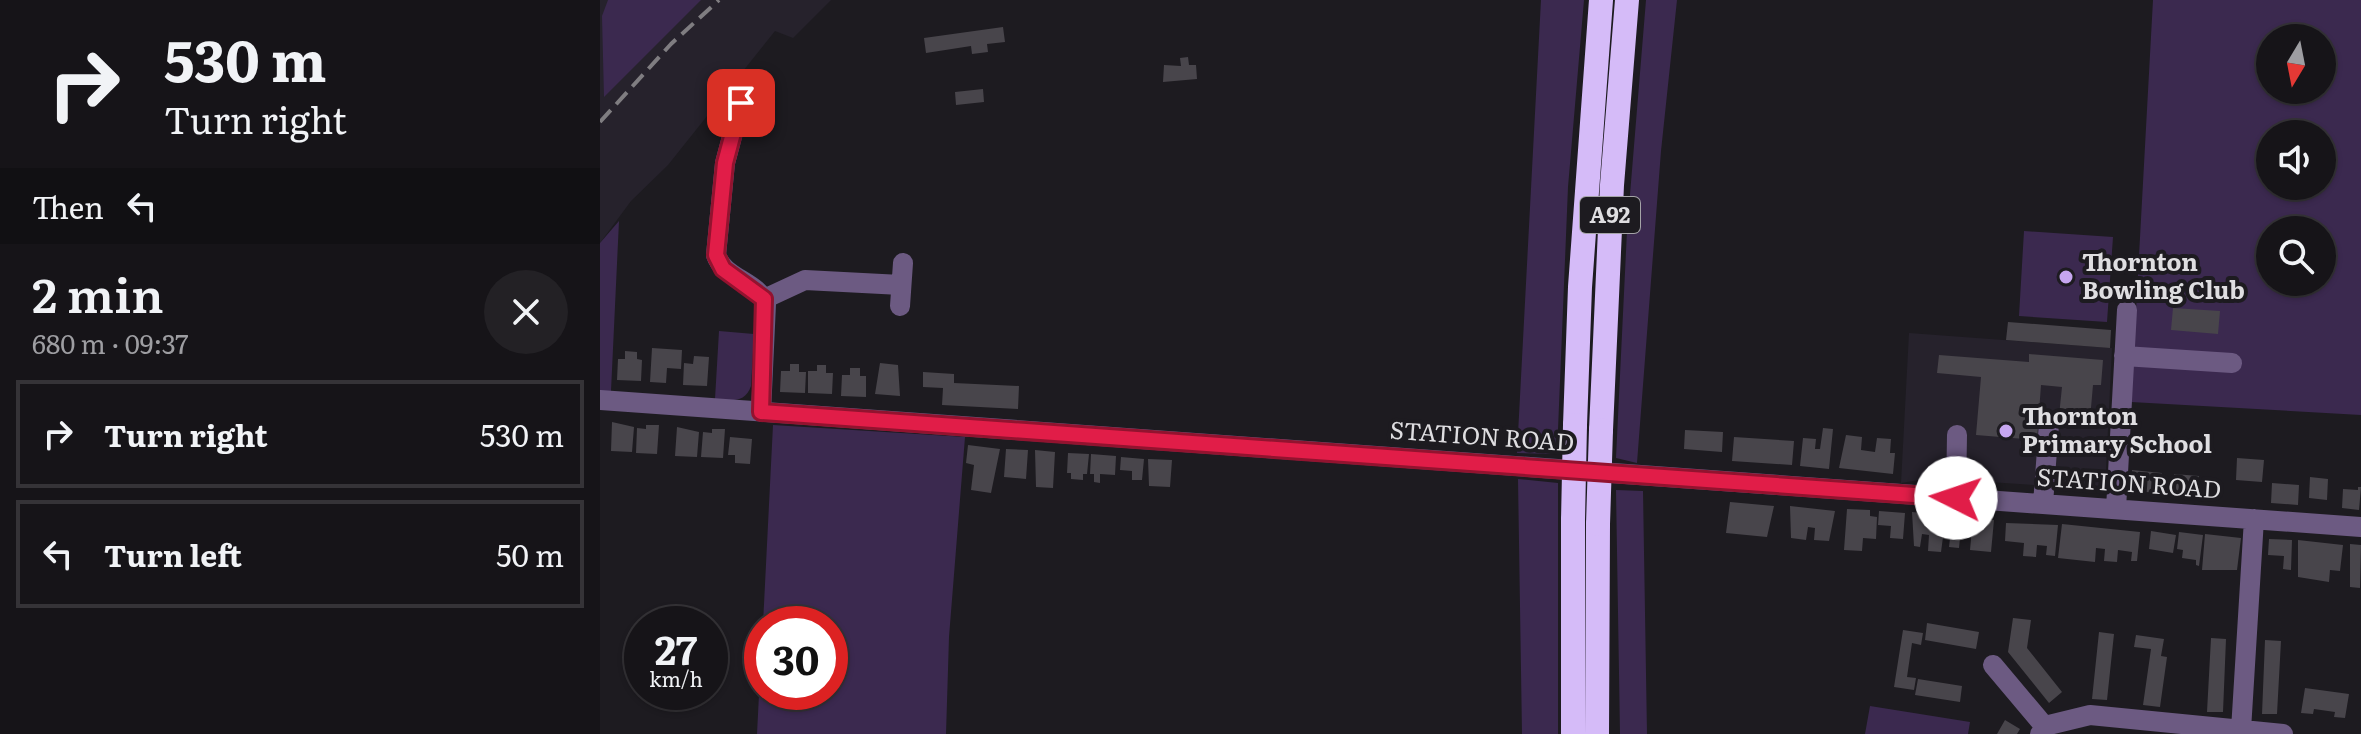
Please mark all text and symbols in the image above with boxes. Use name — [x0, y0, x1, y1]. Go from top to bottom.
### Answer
text: 530 m — [164, 16, 327, 99]
north arrow — [2256, 24, 2336, 104]
map controls — [2256, 24, 2336, 296]
icon: right — [32, 32, 136, 136]
pin — [707, 69, 775, 137]
icon: arrive — [719, 81, 763, 125]
text: Turn right — [164, 92, 347, 145]
button: sound — [2256, 120, 2336, 200]
text: Then — [32, 184, 104, 228]
icon: left — [120, 184, 164, 228]
road number: A92 — [1580, 197, 1640, 233]
button: search — [2256, 216, 2336, 296]
place label: Thornton Bowling Club — [2082, 243, 2245, 306]
text: 2 min — [32, 257, 164, 328]
marker: Thornton Bowling Club — [2057, 268, 2075, 286]
button: close — [484, 270, 568, 354]
text: 680 m · 09:37 — [32, 323, 188, 362]
place label: Thornton Primary School — [2022, 397, 2212, 460]
street label: STATION ROAD — [1389, 411, 1575, 458]
icon: right — [36, 412, 80, 456]
text: Turn right — [104, 412, 268, 456]
text: 530 m — [480, 412, 564, 456]
marker: Thornton Primary School — [1997, 422, 2015, 440]
position arrow — [1914, 456, 1998, 540]
street label: STATION ROAD — [2036, 458, 2222, 505]
icon: left — [36, 532, 80, 576]
text: Turn left — [104, 532, 242, 576]
text: 50 m — [496, 532, 564, 576]
speed limit sign: 30 — [744, 606, 848, 710]
text: 27 — [655, 618, 697, 677]
text: km/h — [649, 663, 703, 693]

